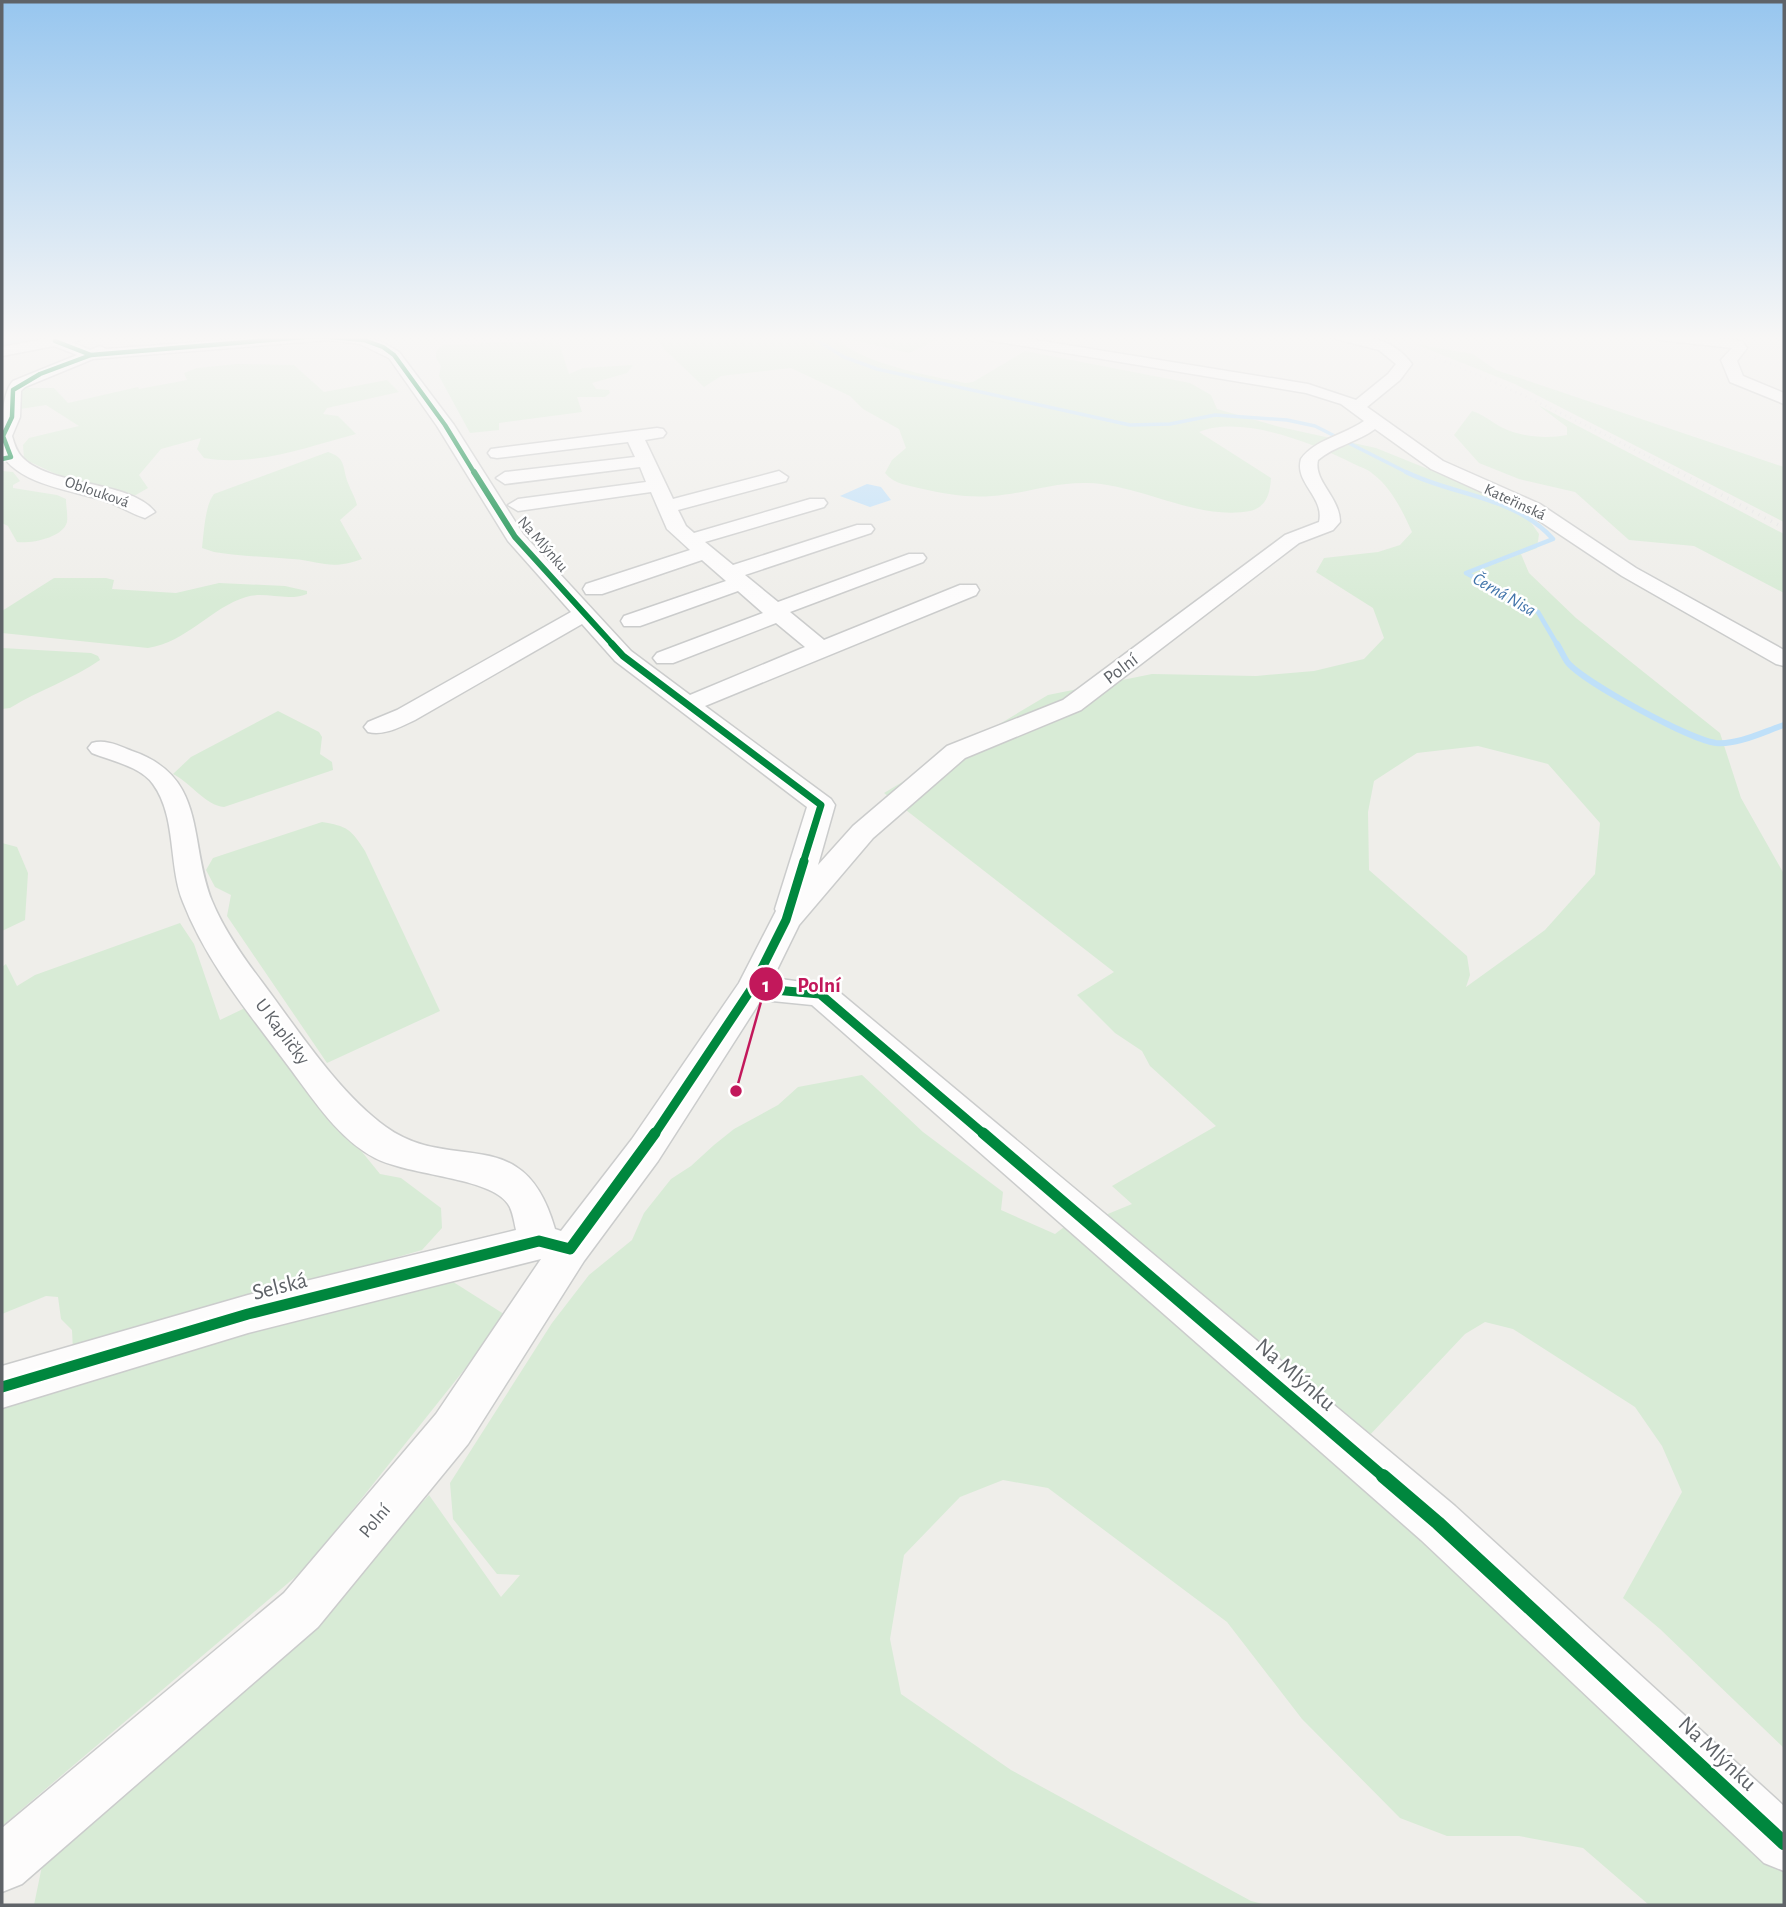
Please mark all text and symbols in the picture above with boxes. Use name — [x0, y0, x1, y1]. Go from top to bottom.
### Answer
street label: Oblouková — [63, 474, 131, 510]
street label: Kateřinská — [1482, 481, 1548, 523]
street label: Na Mlýnku — [514, 513, 571, 575]
water label: Černá Nisa — [1469, 567, 1540, 620]
street label: Polní — [1100, 650, 1142, 688]
callout: Polní — [748, 963, 855, 1005]
text: 1 — [762, 975, 770, 996]
text: Polní — [797, 975, 841, 996]
street label: U Kapličky — [251, 996, 313, 1068]
street label: Selská — [250, 1269, 310, 1305]
street label: Na Mlýnku — [1251, 1334, 1340, 1416]
street label: Polní — [356, 1500, 395, 1541]
street label: Na Mlýnku — [1674, 1712, 1761, 1796]

